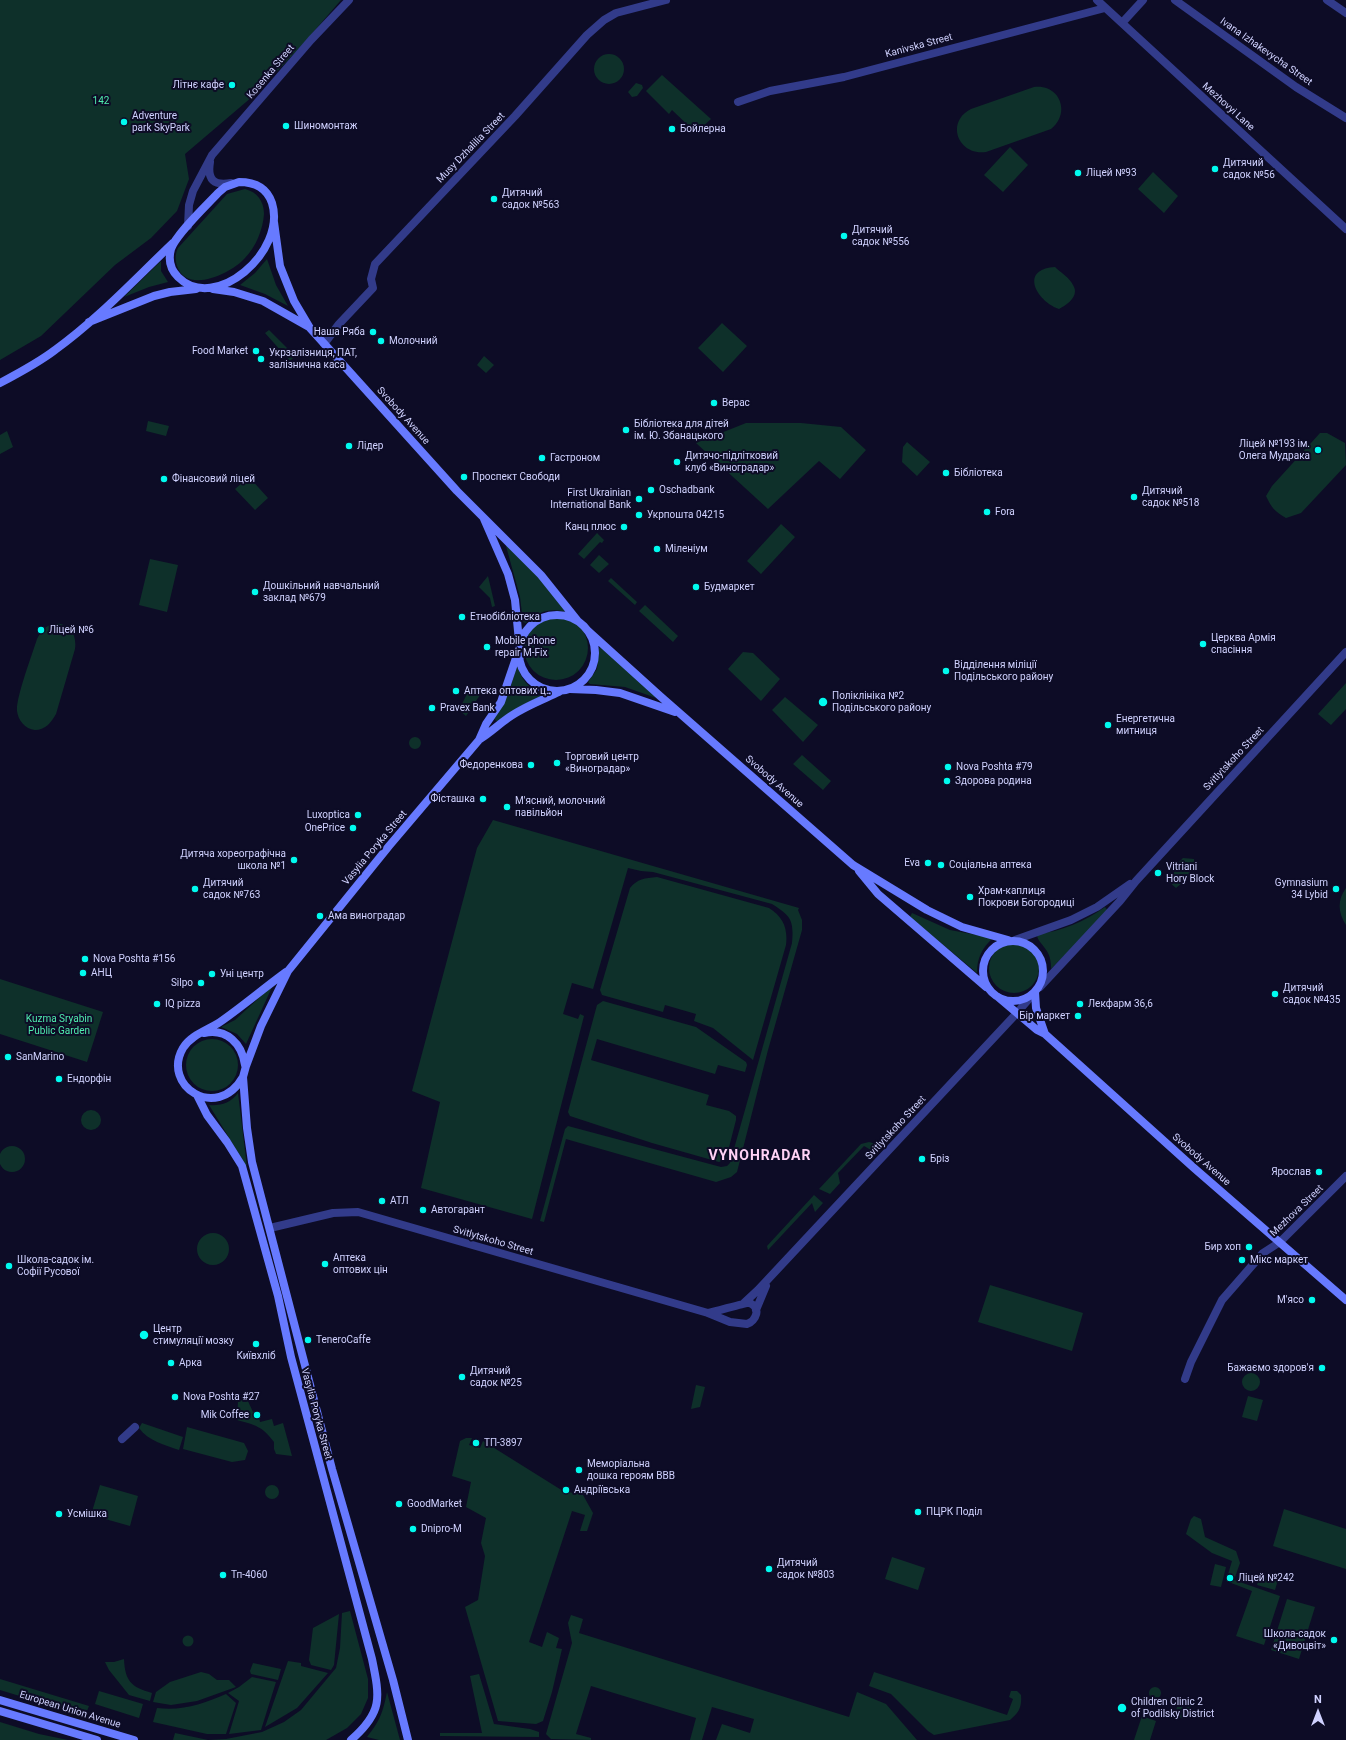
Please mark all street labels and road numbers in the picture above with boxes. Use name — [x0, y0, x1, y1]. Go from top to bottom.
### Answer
street label: Ivana Izhakevycha Street — [1218, 16, 1314, 88]
street label: Kanivska Street — [884, 31, 954, 61]
street label: Kosenka Street — [245, 42, 297, 102]
street label: Mezhovyi Lane — [1199, 80, 1257, 134]
street label: Musy Dzhalilia Street — [434, 110, 508, 186]
street label: Svobody Avenue — [374, 385, 432, 447]
street label: Svitlytskoho Street — [1201, 725, 1267, 793]
street label: Svobody Avenue — [742, 753, 806, 811]
street label: Vasylia Poryka Street — [340, 808, 410, 888]
street label: Svitlytskoho Street — [863, 1094, 929, 1162]
street label: Svobody Avenue — [1169, 1131, 1233, 1189]
street label: Mezhova Street — [1268, 1183, 1326, 1239]
street label: Svitlytskoho Street — [451, 1224, 535, 1258]
street label: Vasylia Poryka Street — [298, 1367, 334, 1461]
street label: European Union Avenue — [18, 1689, 122, 1731]

